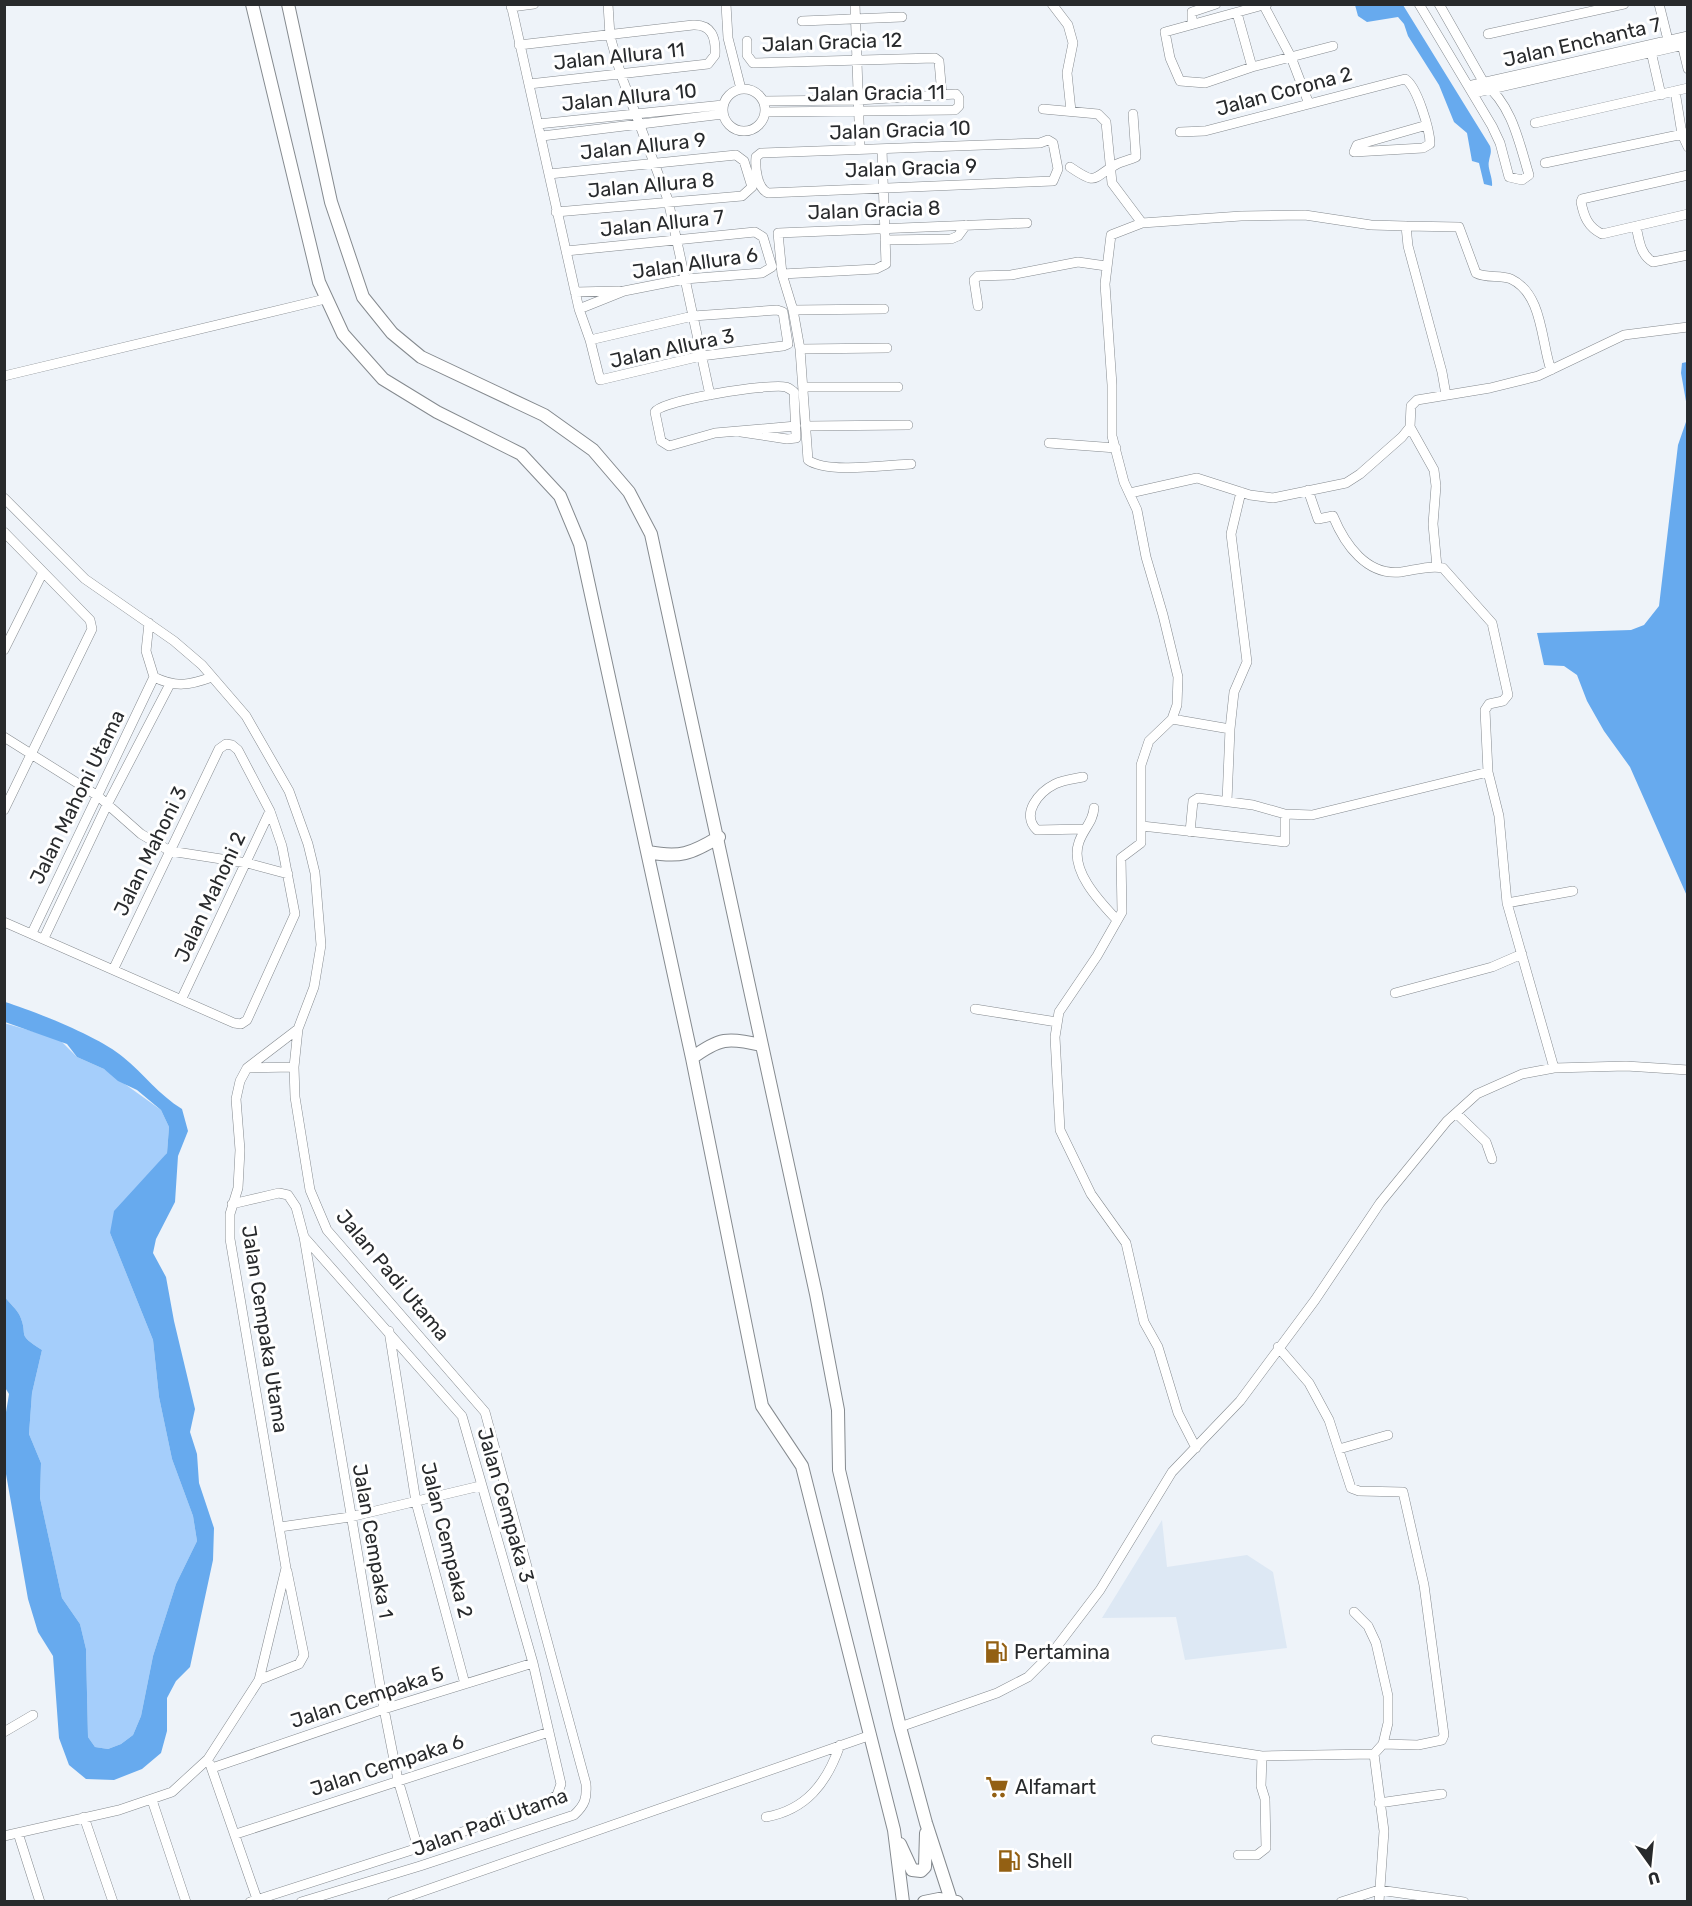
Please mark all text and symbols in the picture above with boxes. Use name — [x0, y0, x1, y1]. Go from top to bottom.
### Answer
street label: Jalan Enchanta 7 — [1501, 12, 1663, 72]
street label: Jalan Gracia 12 — [761, 28, 903, 56]
street label: Jalan Allura 11 — [552, 37, 686, 75]
street label: Jalan Corona 2 — [1213, 61, 1355, 121]
street label: Jalan Allura 10 — [560, 78, 698, 116]
street label: Jalan Gracia 11 — [807, 80, 945, 106]
street label: Jalan Gracia 10 — [829, 116, 971, 144]
street label: Jalan Allura 9 — [579, 127, 707, 165]
street label: Jalan Gracia 9 — [844, 154, 978, 182]
street label: Jalan Allura 8 — [587, 167, 715, 203]
street label: Jalan Gracia 8 — [807, 196, 941, 224]
street label: Jalan Allura 7 — [599, 205, 725, 241]
street label: Jalan Allura 6 — [631, 242, 759, 284]
street label: Jalan Allura 3 — [608, 323, 736, 373]
street label: Jalan Mahoni Utama — [24, 706, 130, 888]
street label: Jalan Mahoni 3 — [108, 782, 192, 920]
street label: Jalan Mahoni 2 — [169, 828, 251, 966]
street label: Jalan Padi Utama — [331, 1205, 455, 1345]
street label: Jalan Cempaka Utama — [237, 1224, 293, 1434]
street label: Jalan Cempaka 3 — [472, 1425, 540, 1585]
street label: Jalan Cempaka 2 — [416, 1460, 478, 1620]
street label: Jalan Cempaka 1 — [348, 1462, 398, 1620]
fuel station icon: Pertamina — [983, 1639, 1009, 1665]
place label: Pertamina — [1014, 1640, 1110, 1664]
street label: Jalan Cempaka 5 — [287, 1661, 447, 1733]
street label: Jalan Cempaka 6 — [307, 1729, 467, 1801]
supermarket icon: Alfamart — [984, 1774, 1010, 1800]
place label: Alfamart — [1015, 1775, 1096, 1799]
street label: Jalan Padi Utama — [409, 1783, 571, 1861]
north arrow — [1620, 1834, 1680, 1894]
fuel station icon: Shell — [996, 1848, 1022, 1874]
place label: Shell — [1027, 1849, 1073, 1873]
text: U — [1646, 1867, 1662, 1889]

